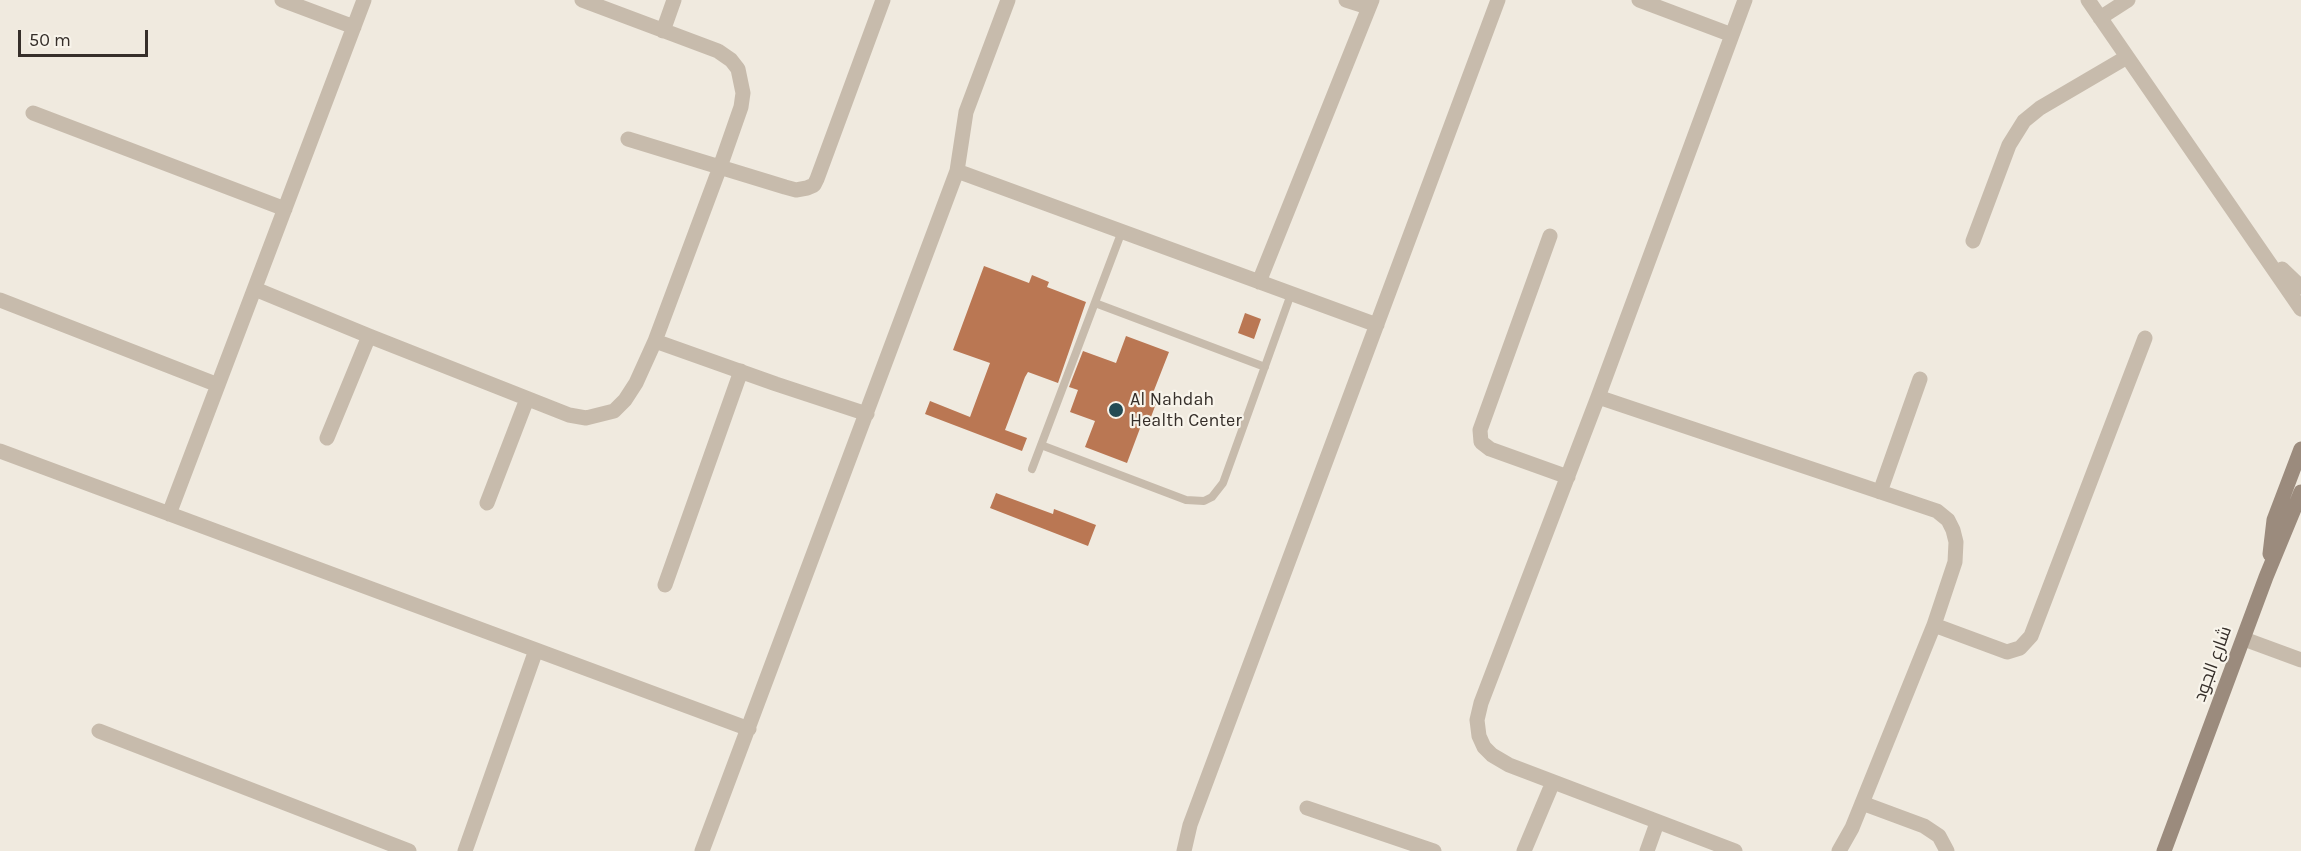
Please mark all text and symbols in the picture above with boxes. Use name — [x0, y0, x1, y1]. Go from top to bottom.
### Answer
scale bar — [21, 18, 152, 56]
text: 50 m — [29, 29, 71, 51]
place label: Al Nahdah Health Center — [1130, 389, 1242, 432]
marker: Al Nahdah Health Center — [1107, 401, 1125, 419]
street label: شارع الجود — [2189, 623, 2237, 705]

